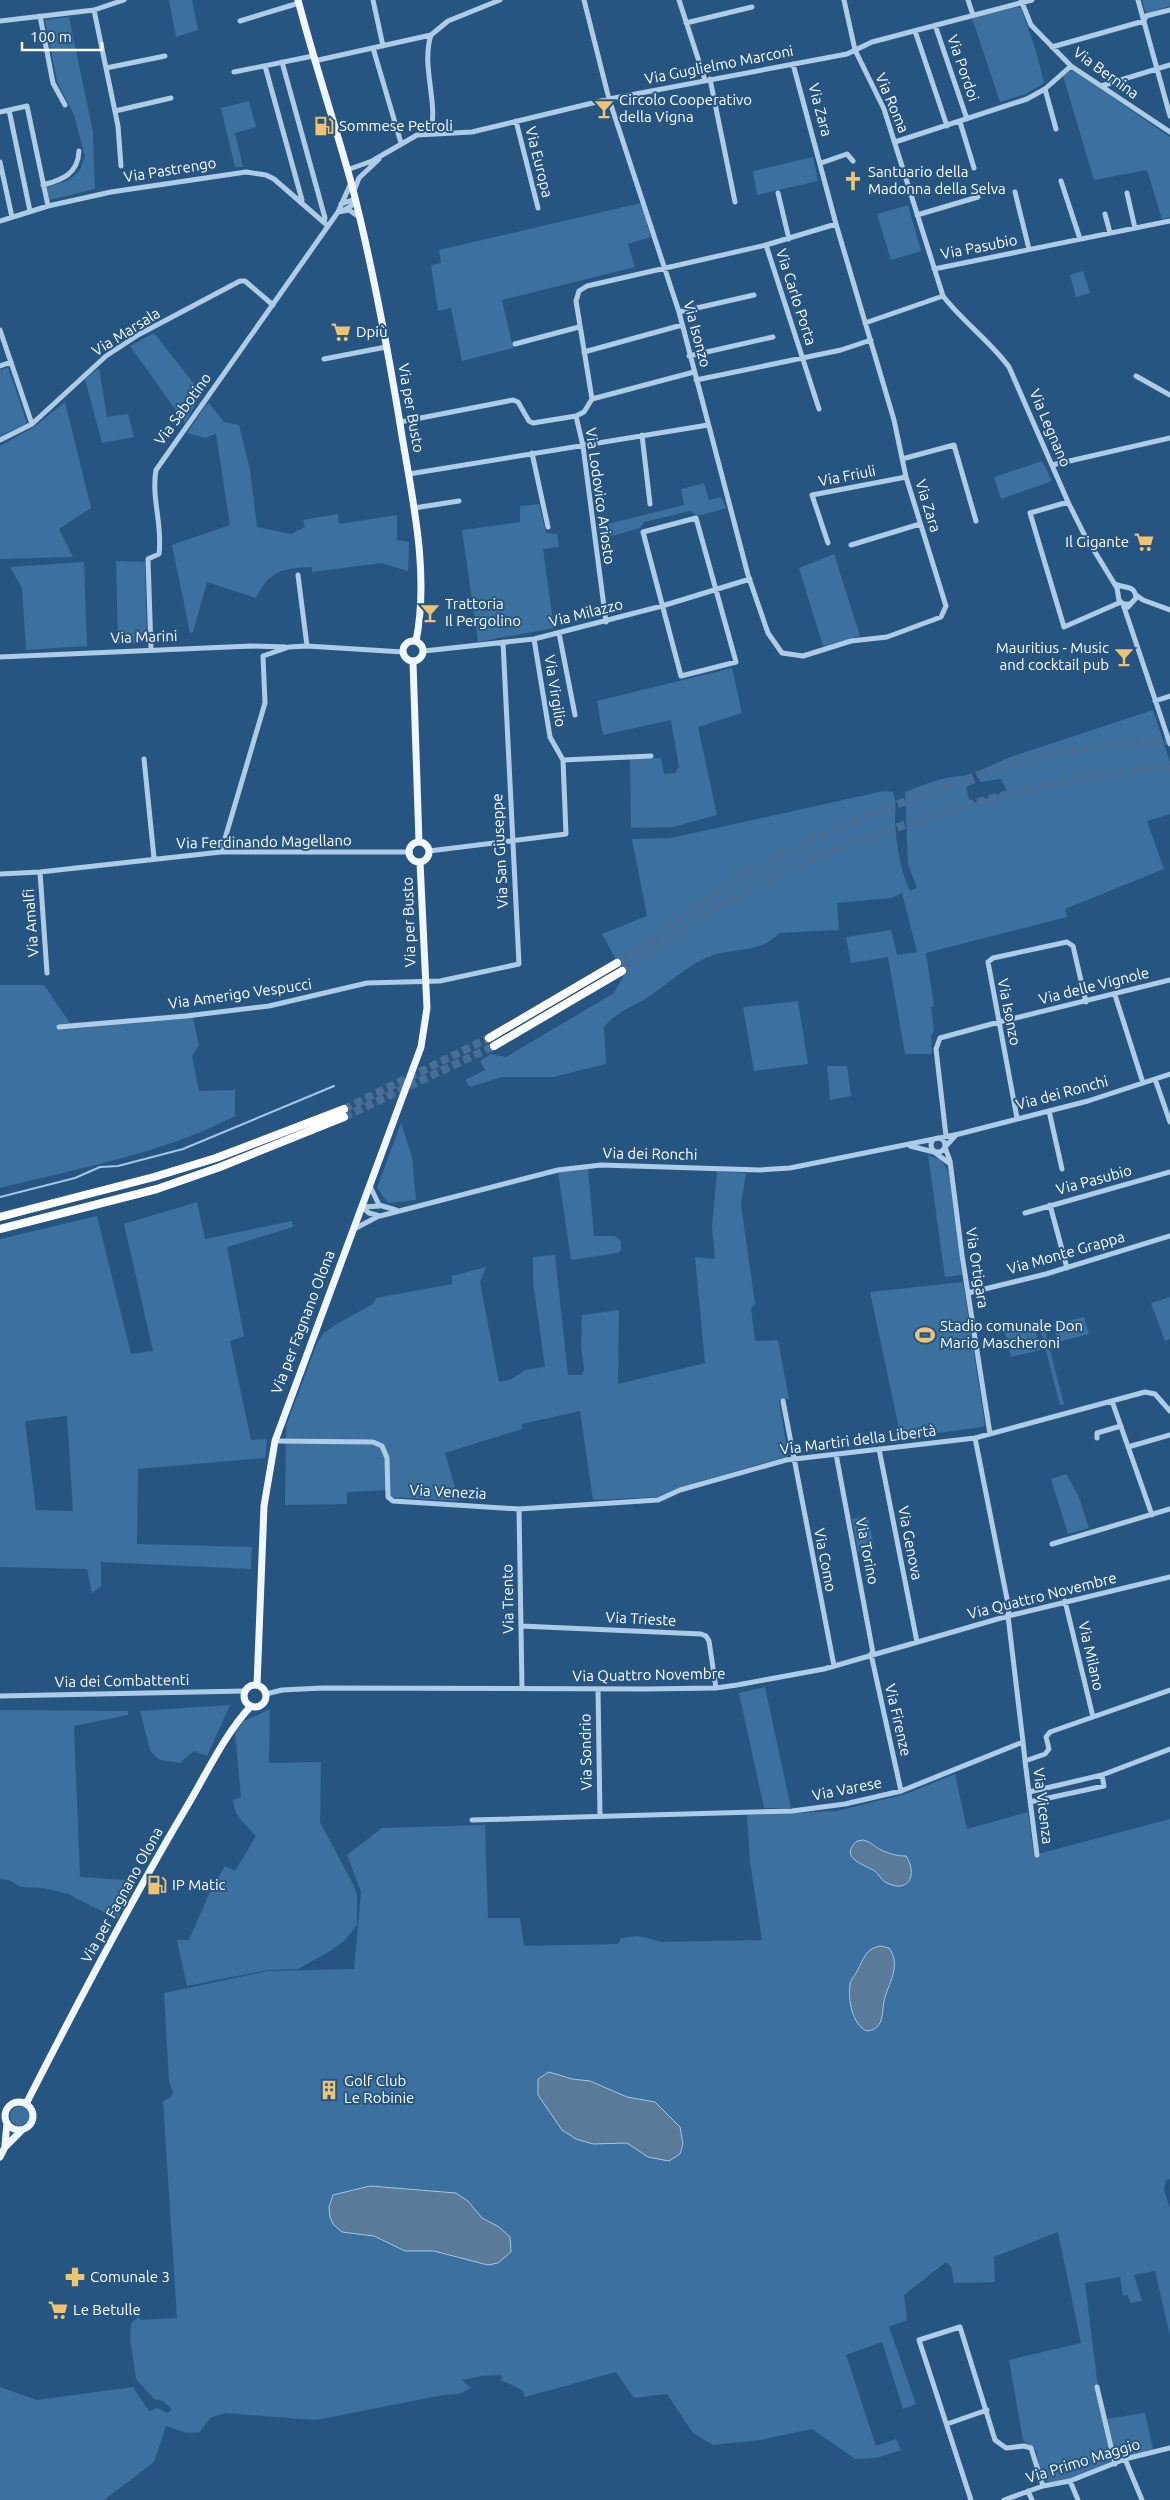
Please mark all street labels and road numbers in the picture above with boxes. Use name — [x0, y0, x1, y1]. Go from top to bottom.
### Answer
street label: Via Pordoi — [944, 32, 983, 103]
street label: Via Guglielmo Marconi — [643, 42, 795, 87]
street label: Via Bernina — [1070, 43, 1142, 102]
street label: Via Roma — [872, 70, 913, 135]
street label: Via Zara — [805, 81, 836, 138]
street label: Via Europa — [522, 125, 557, 199]
street label: Via Pastrengo — [122, 154, 218, 185]
street label: Via Pasubio — [939, 231, 1019, 262]
street label: Via Carlo Porta — [773, 246, 820, 347]
street label: Via Isonzo — [680, 299, 714, 369]
street label: Via Marsala — [89, 304, 163, 359]
street label: Via per Busto — [395, 362, 428, 454]
street label: Via Sabotino — [151, 369, 214, 448]
street label: Via Legnano — [1026, 386, 1074, 469]
street label: Via Lodovico Ariosto — [582, 426, 619, 565]
street label: Via Friuli — [817, 462, 877, 489]
street label: Via Zara — [912, 477, 945, 534]
street label: Via Milazzo — [547, 595, 625, 630]
street label: Via Marini — [110, 627, 178, 646]
street label: Via Virgilio — [541, 654, 570, 728]
street label: Via San Giuseppe — [488, 793, 511, 909]
street label: Via Ferdinando Magellano — [176, 831, 352, 852]
street label: Via per Busto — [398, 877, 419, 967]
street label: Via Amalfi — [20, 888, 41, 958]
street label: Via delle Vignole — [1037, 964, 1151, 1007]
street label: Via Amerigo Vespucci — [167, 975, 313, 1012]
street label: Via Isonzo — [995, 977, 1024, 1047]
street label: Via dei Ronchi — [1014, 1072, 1110, 1113]
street label: Via dei Ronchi — [602, 1144, 698, 1163]
street label: Via Pasubio — [1054, 1161, 1134, 1198]
street label: Via Ortigara — [963, 1226, 992, 1309]
street label: Via Monte Grappa — [1005, 1228, 1127, 1277]
street label: Via per Fagnano Olona — [267, 1248, 338, 1396]
street label: Via Martiri della Libertà — [779, 1421, 937, 1458]
street label: Via Venezia — [409, 1481, 487, 1502]
street label: Via Genova — [895, 1504, 926, 1582]
street label: Via Torino — [853, 1516, 882, 1586]
street label: Via Como — [811, 1527, 840, 1593]
street label: Via Trento — [498, 1564, 517, 1634]
street label: Via Quattro Novembre — [966, 1569, 1118, 1622]
street label: Via Trieste — [605, 1608, 677, 1629]
street label: Via Milano — [1075, 1620, 1108, 1692]
street label: Via Quattro Novembre — [572, 1665, 726, 1684]
street label: Via dei Combattenti — [55, 1671, 189, 1690]
street label: Via Firenze — [882, 1682, 915, 1758]
street label: Via Sondrio — [576, 1713, 595, 1791]
street label: Via Vicenza — [1030, 1767, 1057, 1845]
street label: Via Varese — [811, 1773, 883, 1804]
street label: Via per Fagnano Olona — [77, 1824, 166, 1965]
street label: Via Primo Maggio — [1024, 2435, 1142, 2486]

